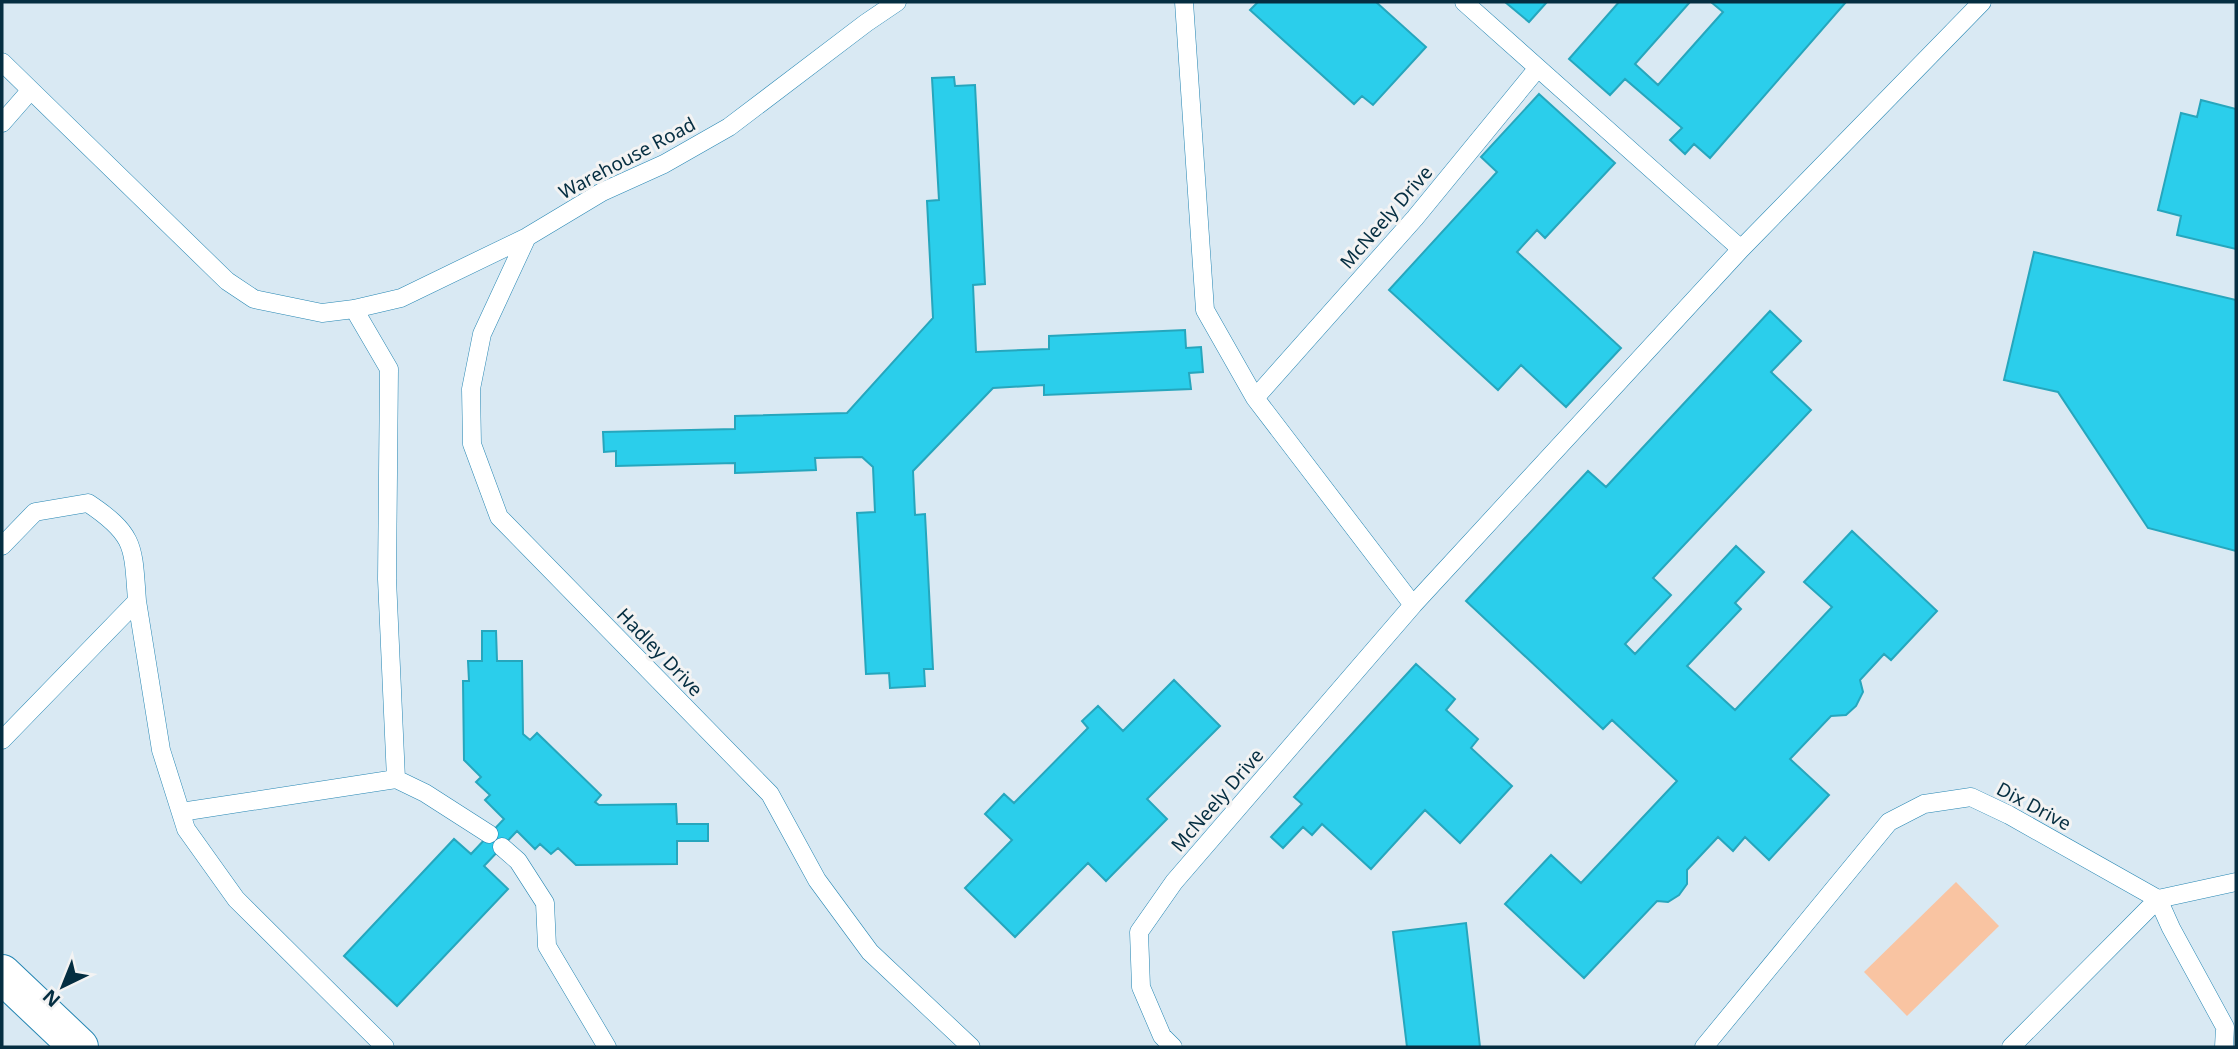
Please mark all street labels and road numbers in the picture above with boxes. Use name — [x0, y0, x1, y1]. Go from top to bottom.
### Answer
street label: Warehouse Road — [554, 111, 700, 205]
street label: McNeely Drive — [1334, 160, 1438, 274]
street label: Hadley Drive — [611, 602, 709, 702]
street label: McNeely Drive — [1165, 743, 1269, 857]
street label: Dix Drive — [1992, 776, 2076, 836]

